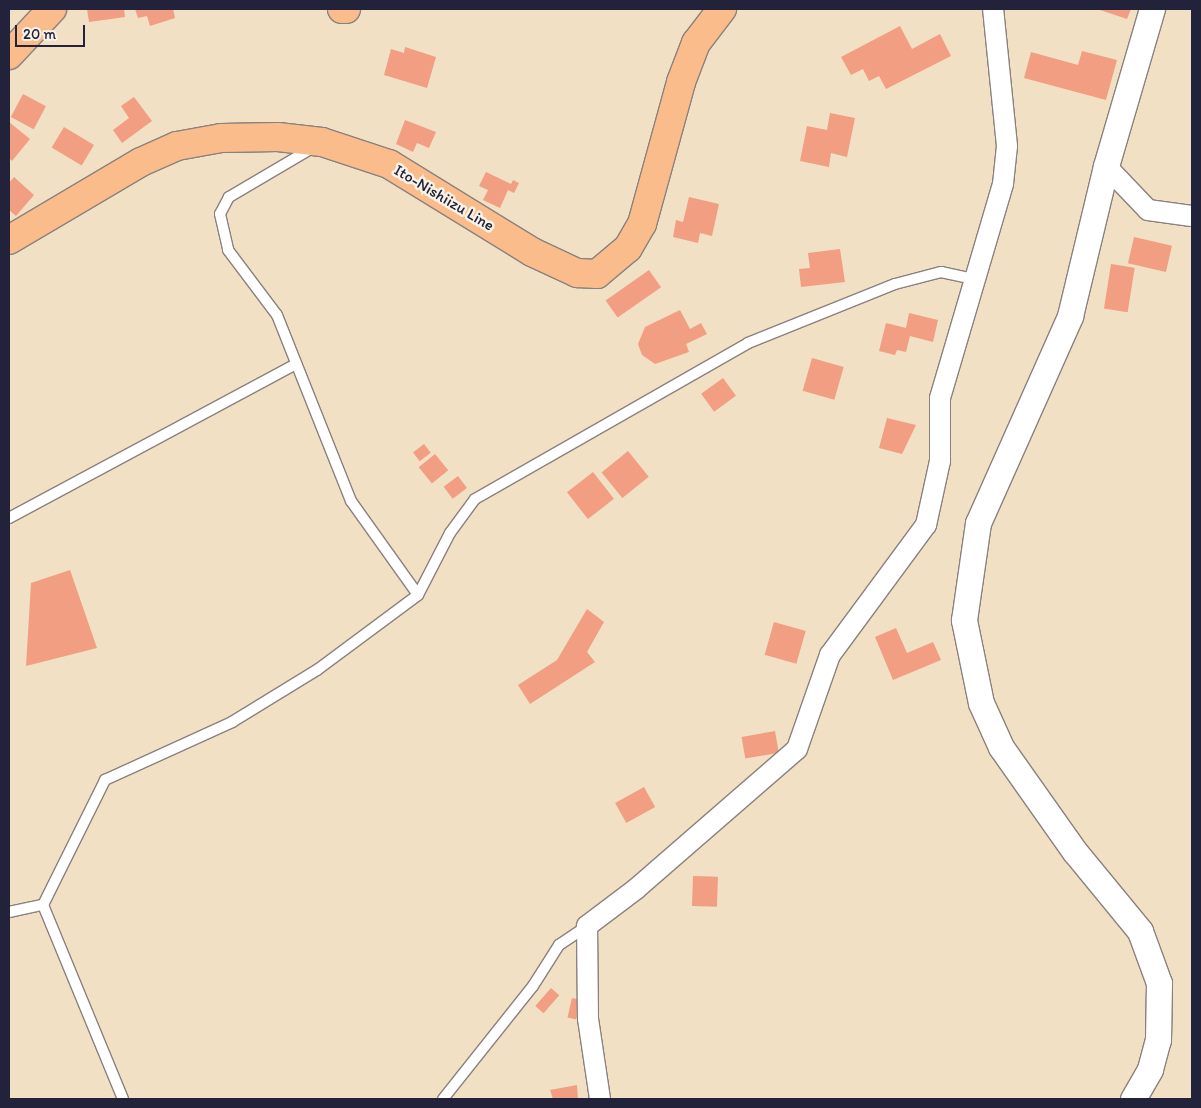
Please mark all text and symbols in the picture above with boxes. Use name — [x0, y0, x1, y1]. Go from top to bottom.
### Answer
scale bar — [18, 15, 88, 47]
text: 20 m — [23, 25, 56, 43]
street label: Ito-Nishiizu Line — [390, 160, 498, 236]

